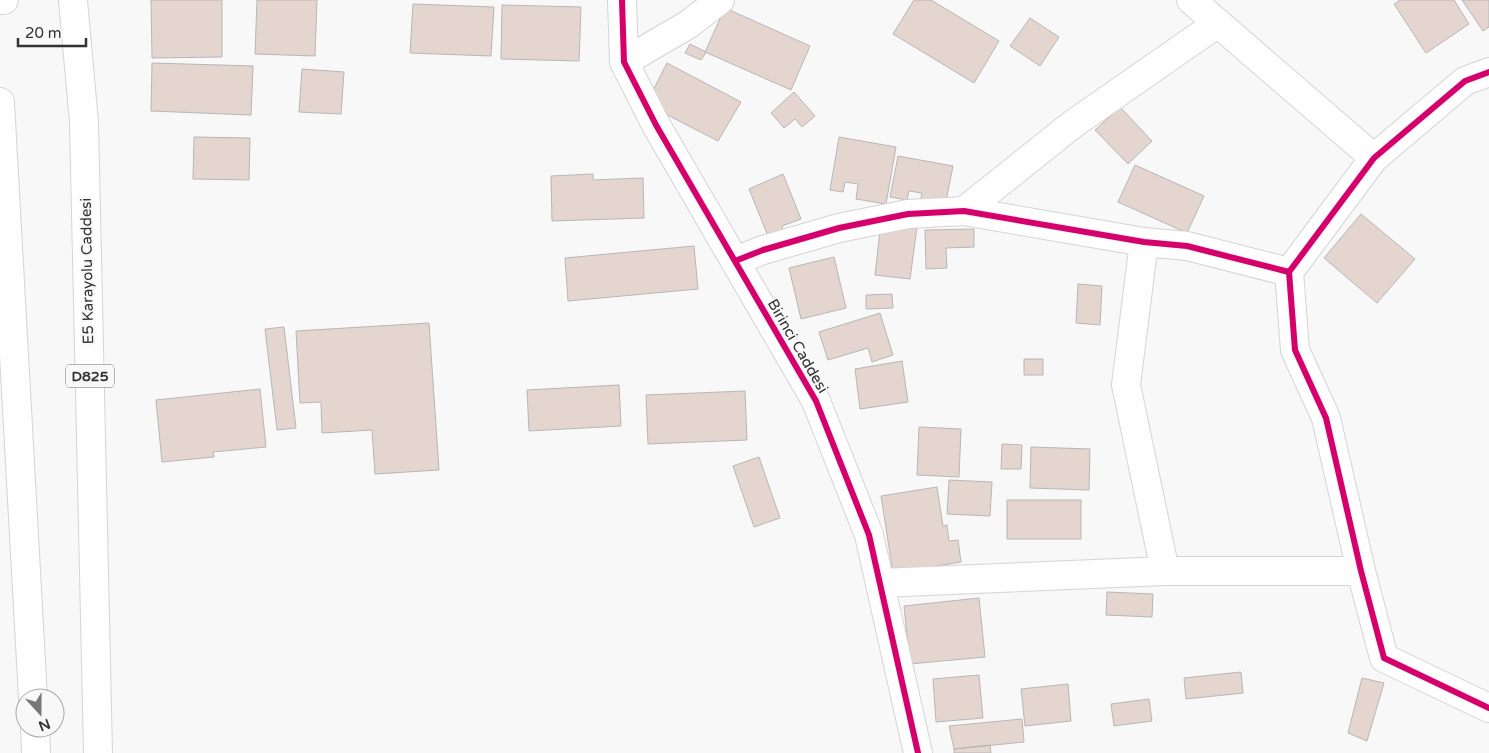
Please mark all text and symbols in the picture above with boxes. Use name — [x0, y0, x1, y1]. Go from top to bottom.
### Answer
scale bar — [18, 15, 85, 47]
text: 20 m — [25, 24, 62, 42]
street label: E5 Karayolu Caddesi — [77, 198, 97, 344]
street label: Birinci Caddesi — [764, 296, 832, 396]
road number: D825 — [66, 364, 114, 388]
north arrow — [15, 688, 65, 738]
text: N — [36, 715, 53, 735]

